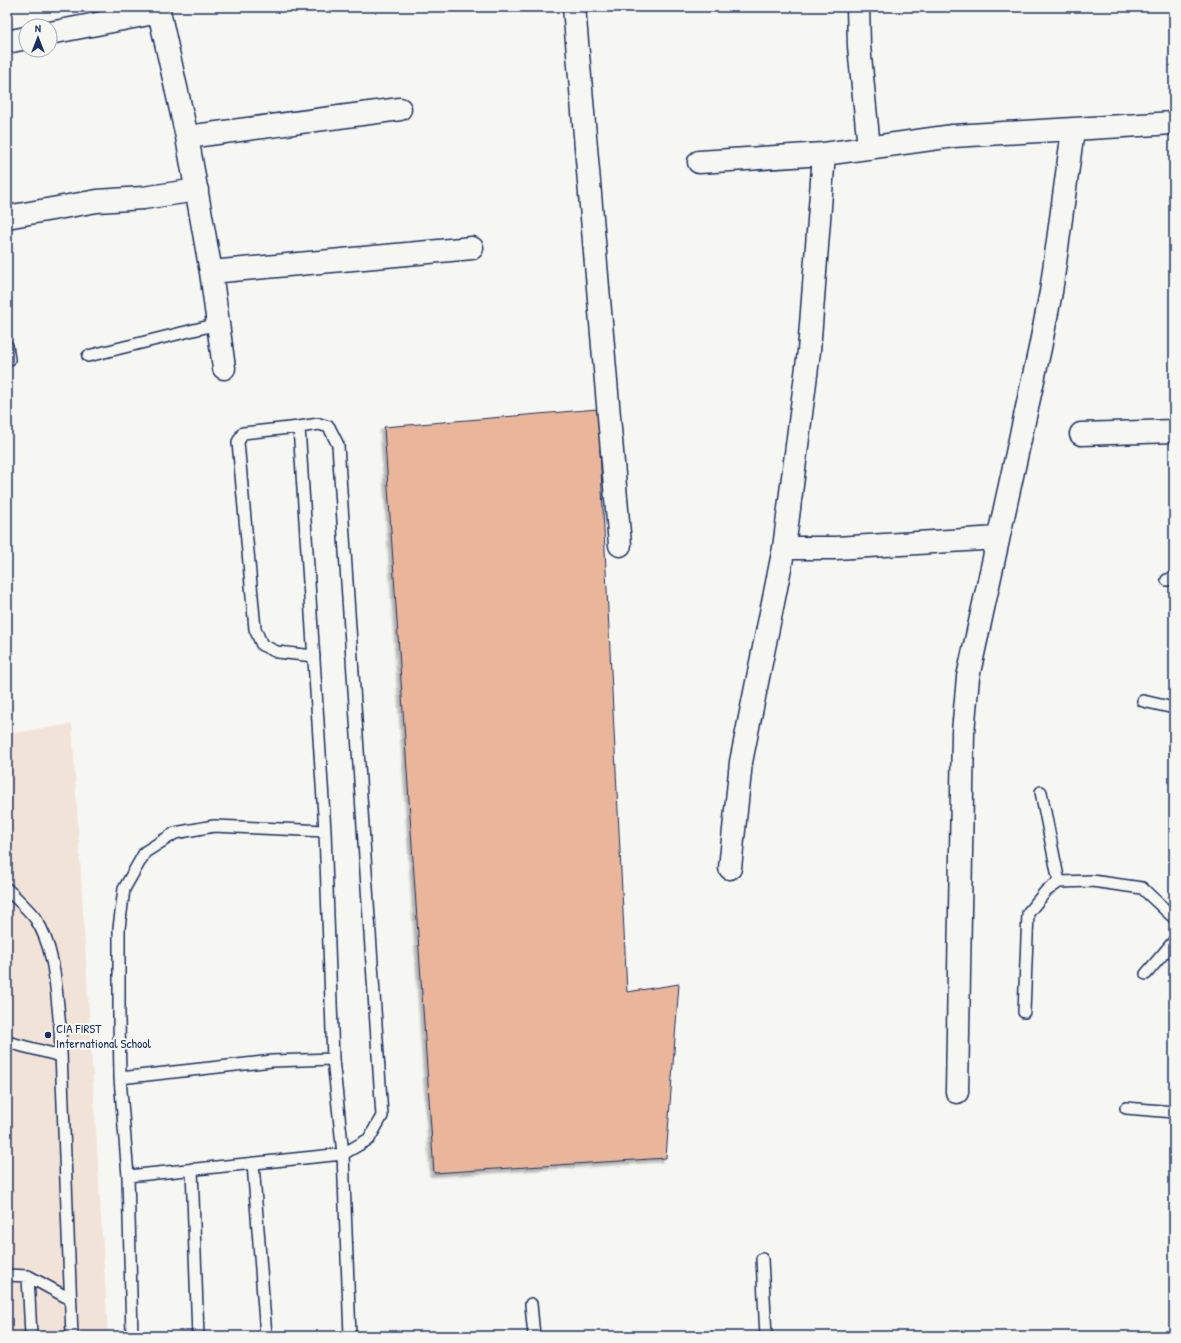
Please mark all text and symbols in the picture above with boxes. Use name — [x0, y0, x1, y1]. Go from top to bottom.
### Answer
north arrow — [18, 18, 58, 58]
text: N — [35, 21, 41, 35]
place label: CIA FIRST International School — [56, 1019, 152, 1052]
marker: CIA FIRST International School — [43, 1030, 53, 1040]

